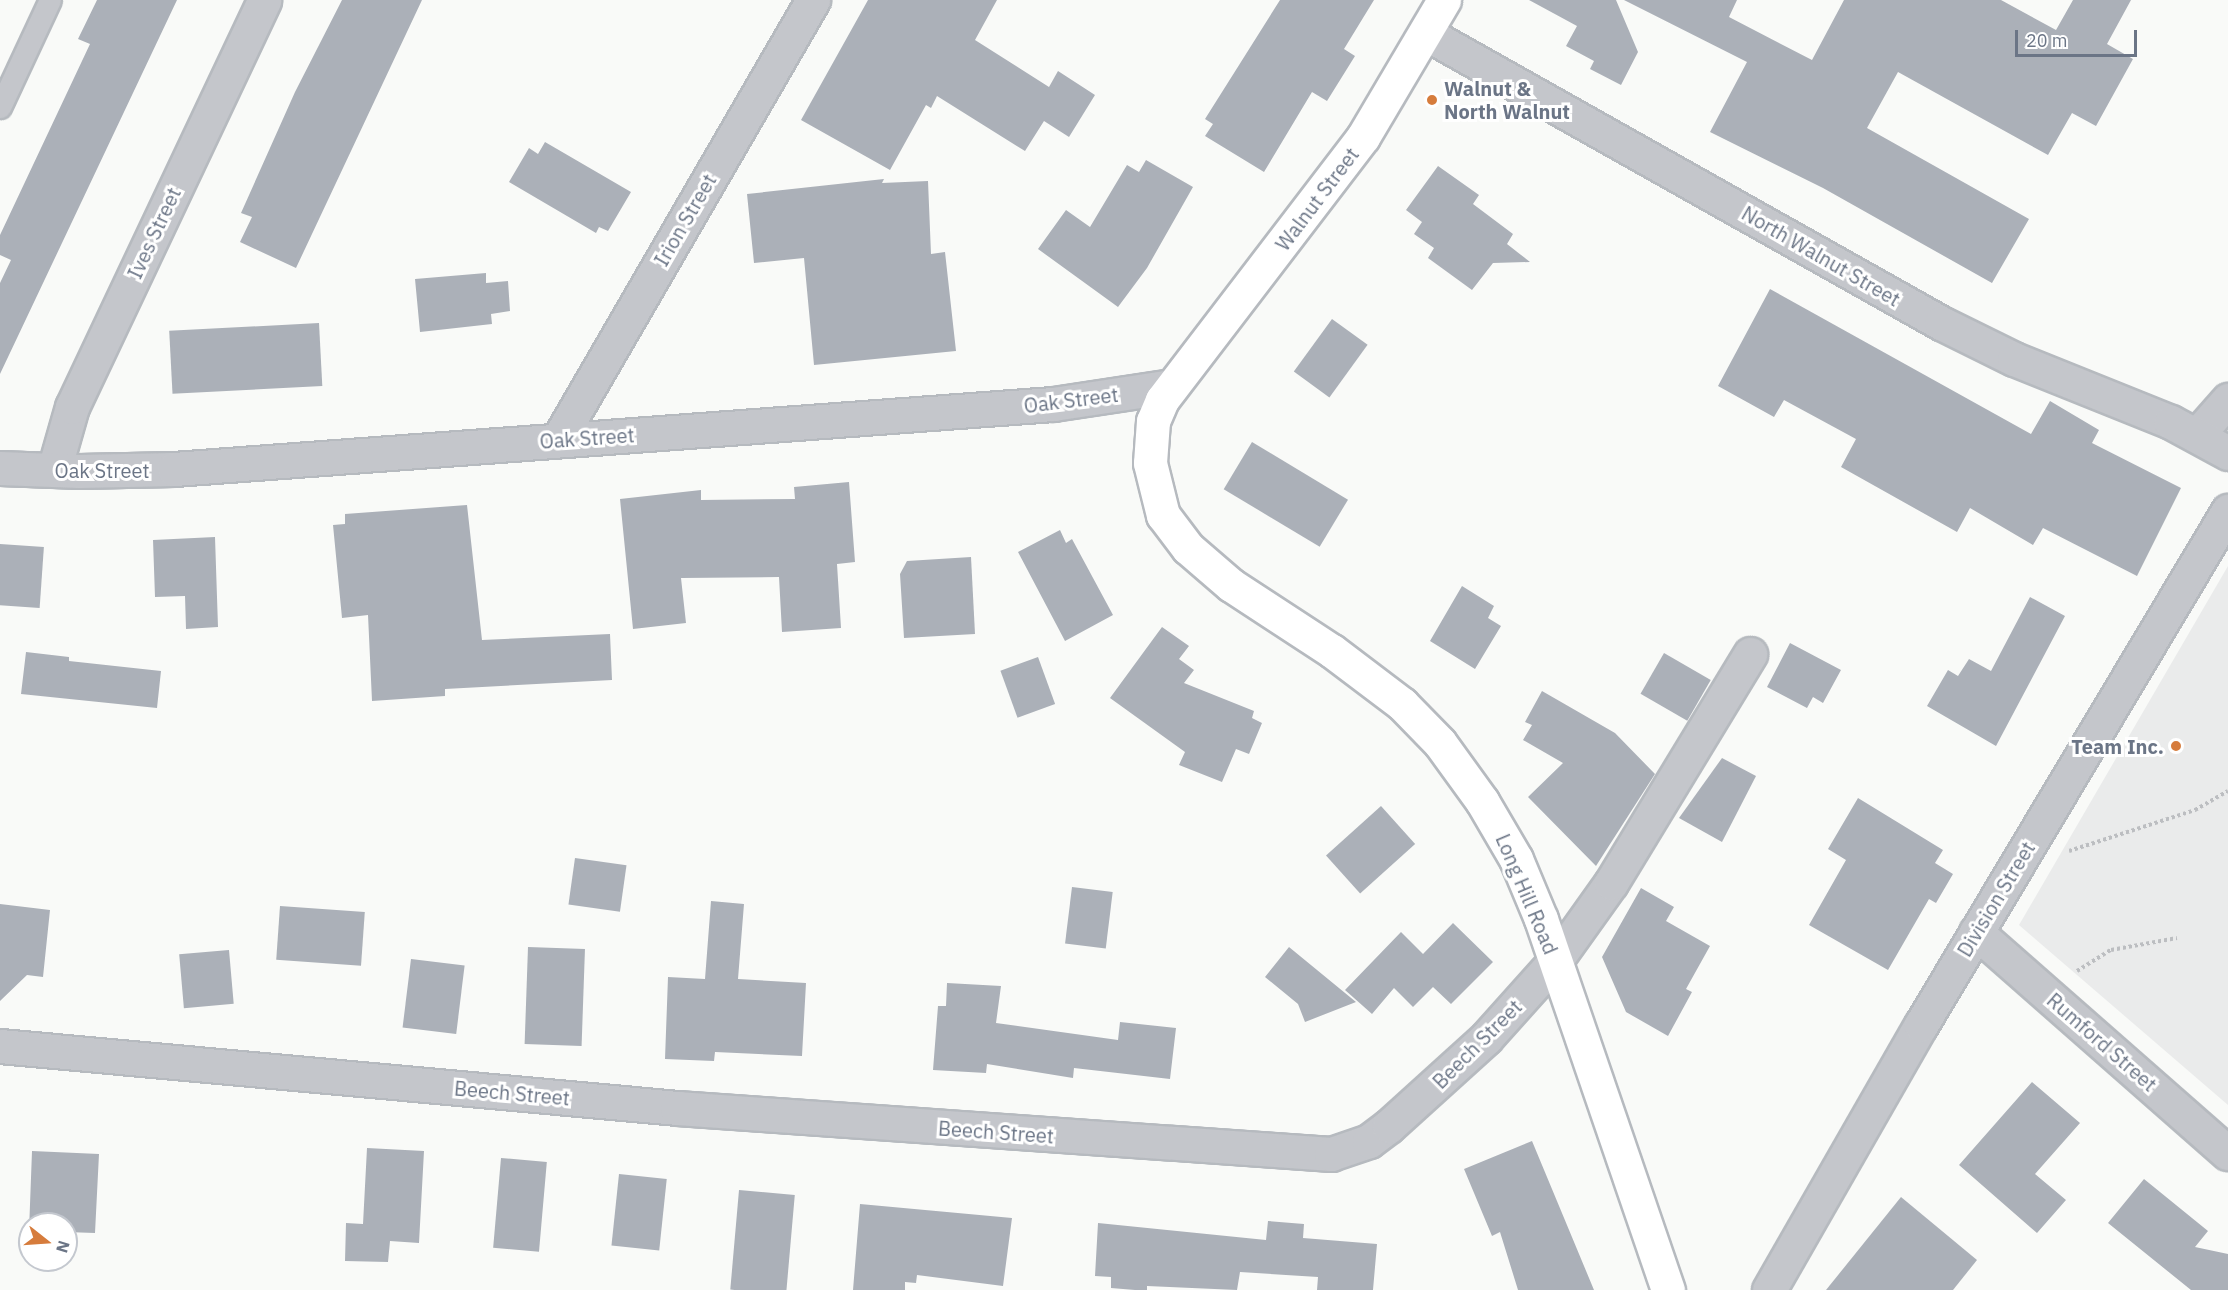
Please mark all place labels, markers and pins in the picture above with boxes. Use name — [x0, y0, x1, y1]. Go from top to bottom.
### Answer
place label: Walnut & North Walnut — [1444, 77, 1570, 124]
marker: Walnut & North Walnut — [1425, 93, 1439, 107]
place label: Team Inc. — [2071, 734, 2164, 758]
marker: Team Inc. — [2169, 739, 2183, 753]

